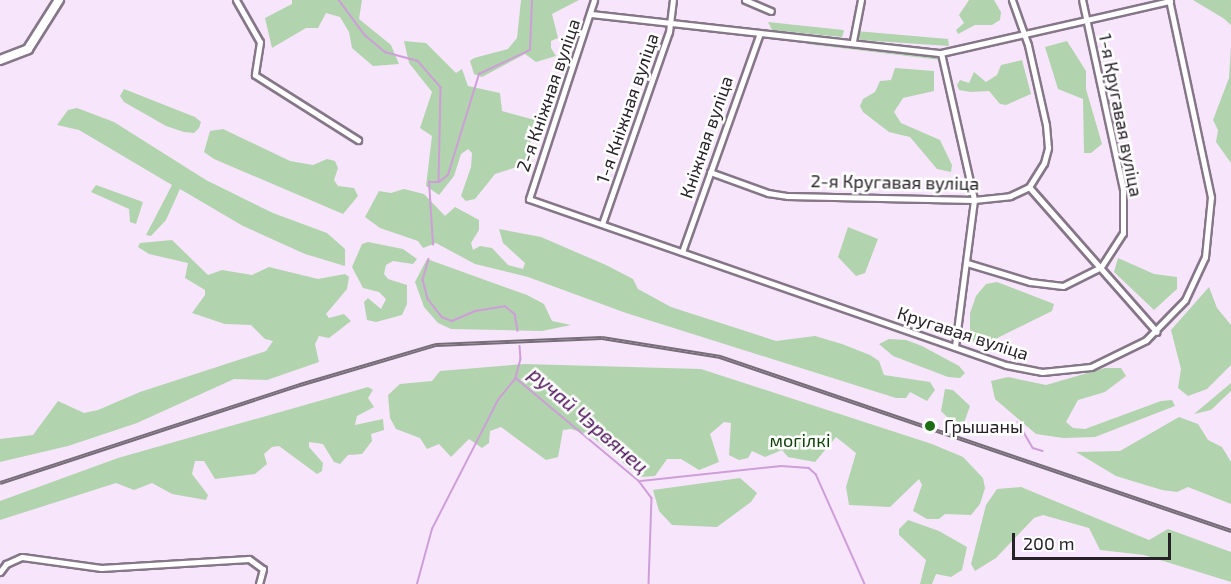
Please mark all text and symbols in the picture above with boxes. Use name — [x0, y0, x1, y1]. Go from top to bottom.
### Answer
street label: 2-я Кніжная вуліца — [512, 16, 584, 174]
street label: 1-я Кніжная вуліца — [591, 30, 663, 186]
street label: 1-я Кругавая вуліца — [1095, 32, 1147, 198]
street label: Кніжная вуліца — [675, 73, 737, 201]
street label: 2-я Кругавая вуліца — [810, 170, 980, 194]
street label: Кругавая вуліца — [895, 302, 1031, 364]
water label: ручай Чэрвянец — [524, 362, 654, 478]
place label: Грышаны — [944, 415, 1023, 437]
marker: Грышаны — [921, 417, 939, 435]
park label: могілкі — [770, 429, 830, 451]
scale bar — [1015, 521, 1174, 559]
text: 200 m — [1023, 532, 1075, 554]

